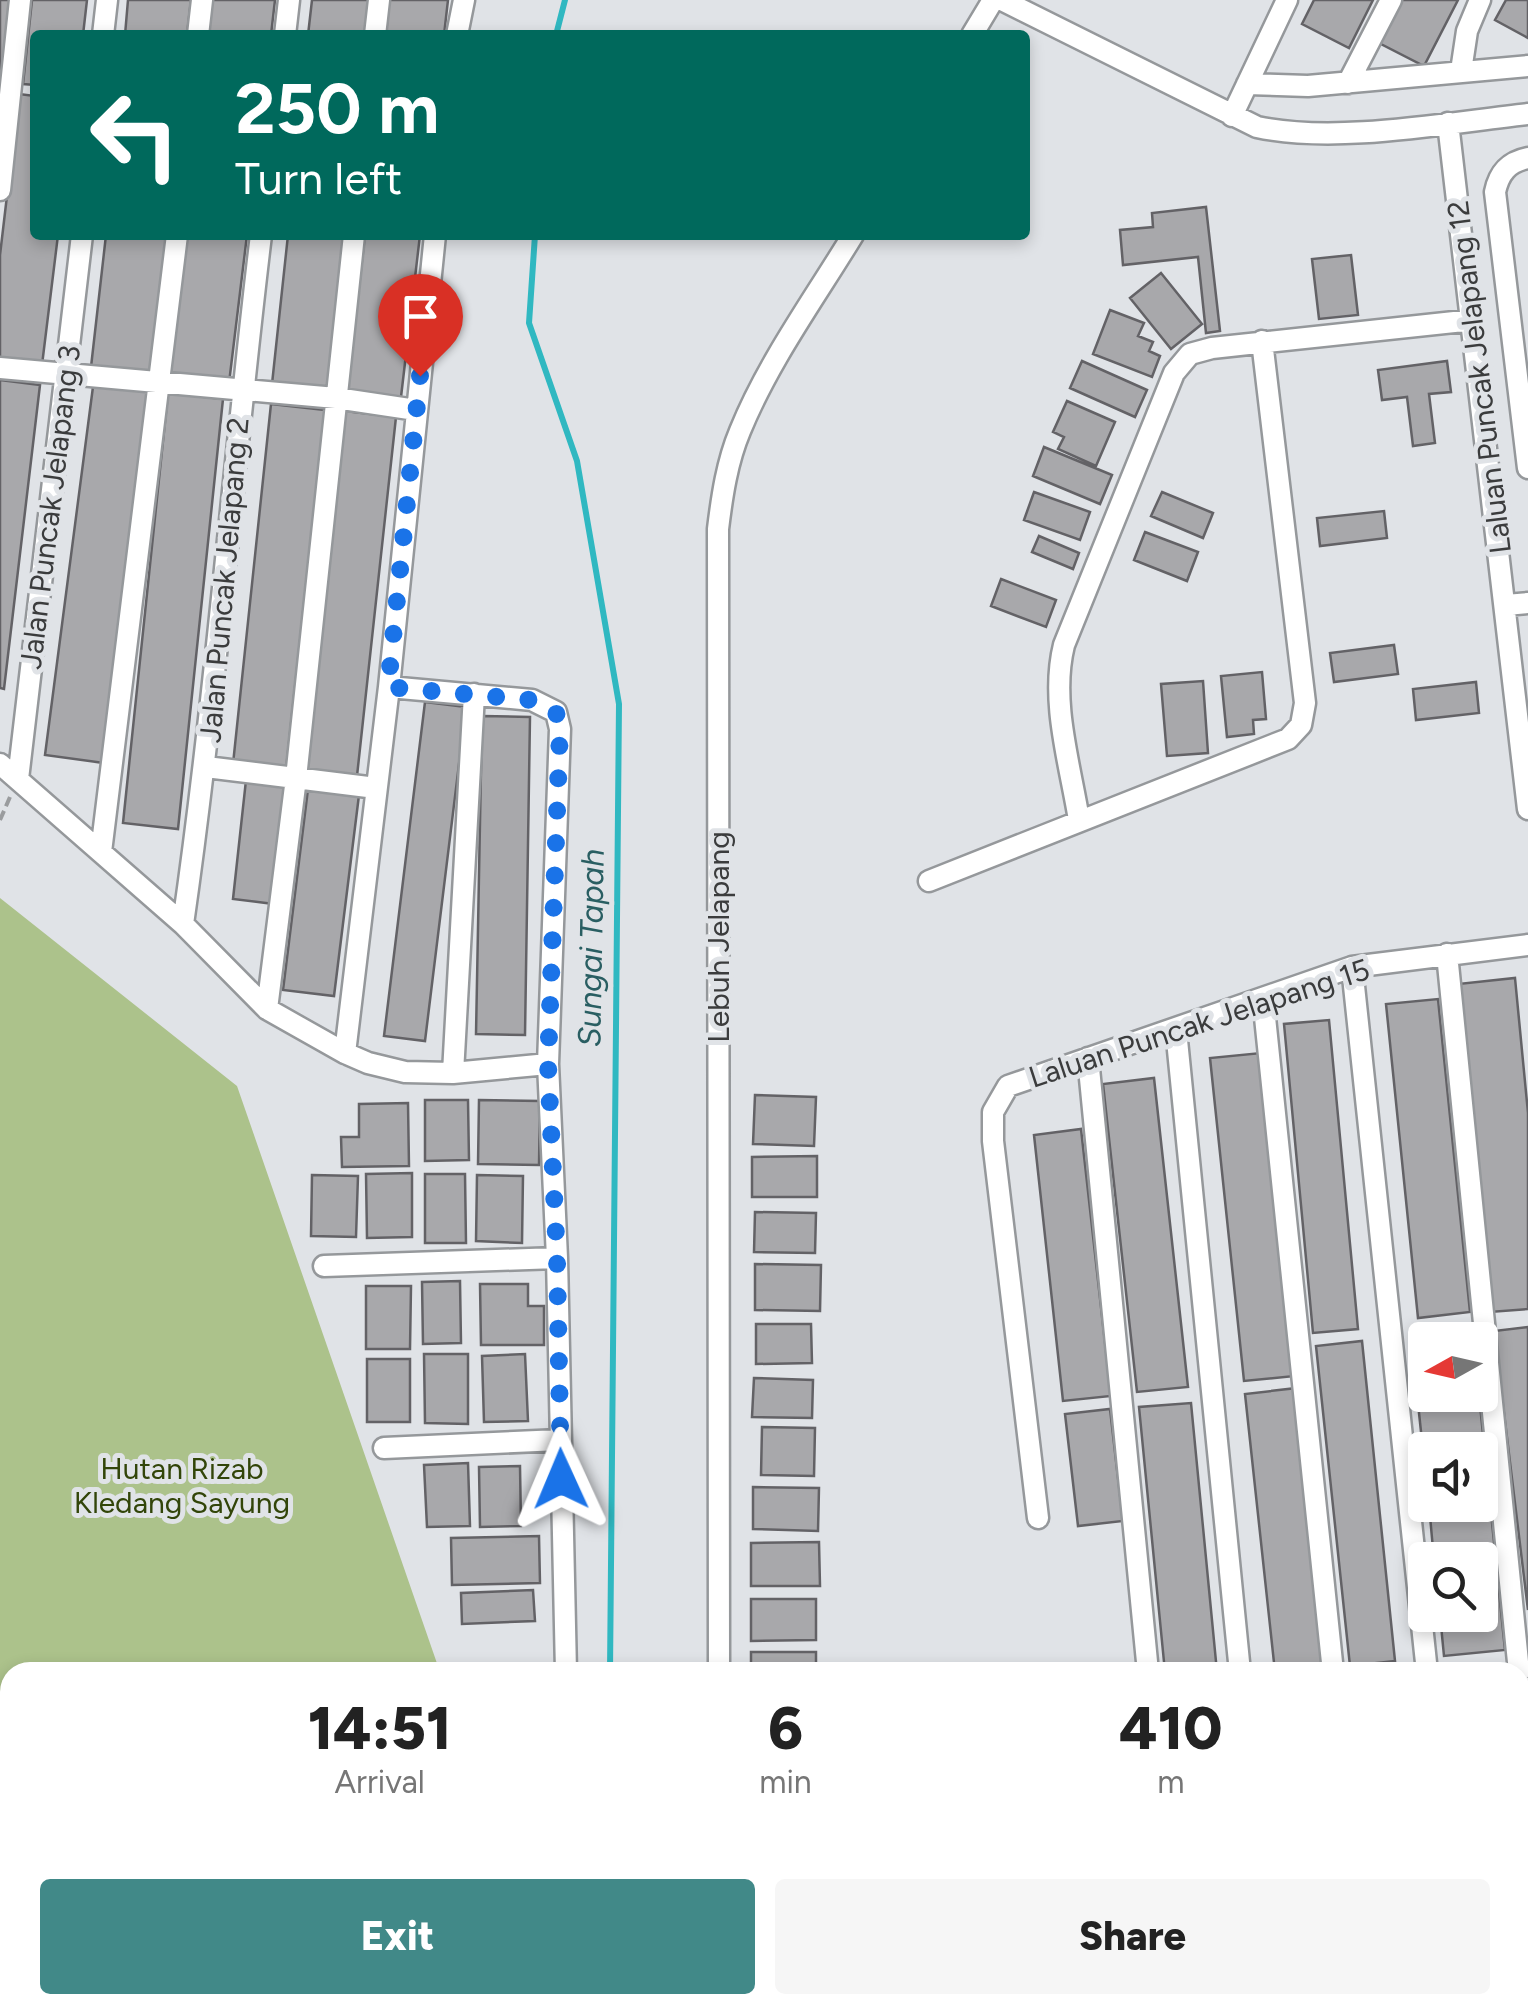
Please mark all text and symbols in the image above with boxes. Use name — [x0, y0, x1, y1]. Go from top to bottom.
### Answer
text: 250 m — [235, 66, 439, 151]
icon: left — [70, 70, 200, 200]
text: Turn left — [235, 151, 402, 205]
street label: Laluan Puncak Jelapang 12 — [1439, 198, 1519, 556]
pin — [378, 274, 463, 377]
icon: arrive — [393, 289, 448, 344]
street label: Jalan Puncak Jelapang 3 — [12, 343, 88, 671]
street label: Jalan Puncak Jelapang 2 — [191, 416, 257, 744]
street label: Lebuh Jelapang — [700, 831, 737, 1043]
water label: Sungai Tapah — [570, 849, 612, 1047]
street label: Laluan Puncak Jelapang 15 — [1024, 950, 1374, 1096]
north arrow — [1408, 1322, 1498, 1412]
map controls — [1408, 1322, 1498, 1632]
position arrow — [509, 1427, 613, 1531]
button: sound — [1408, 1432, 1498, 1522]
park label: Hutan Rizab Kledang Sayung — [74, 1450, 290, 1521]
button: search — [1408, 1542, 1498, 1632]
text: 14:51 — [308, 1692, 452, 1764]
text: 6 — [768, 1692, 803, 1764]
text: 410 — [1119, 1692, 1222, 1764]
text: Arrival — [334, 1763, 425, 1801]
text: min — [759, 1763, 812, 1801]
text: m — [1157, 1763, 1184, 1801]
button: Exit — [40, 1879, 755, 1994]
button: Share — [775, 1879, 1490, 1994]

